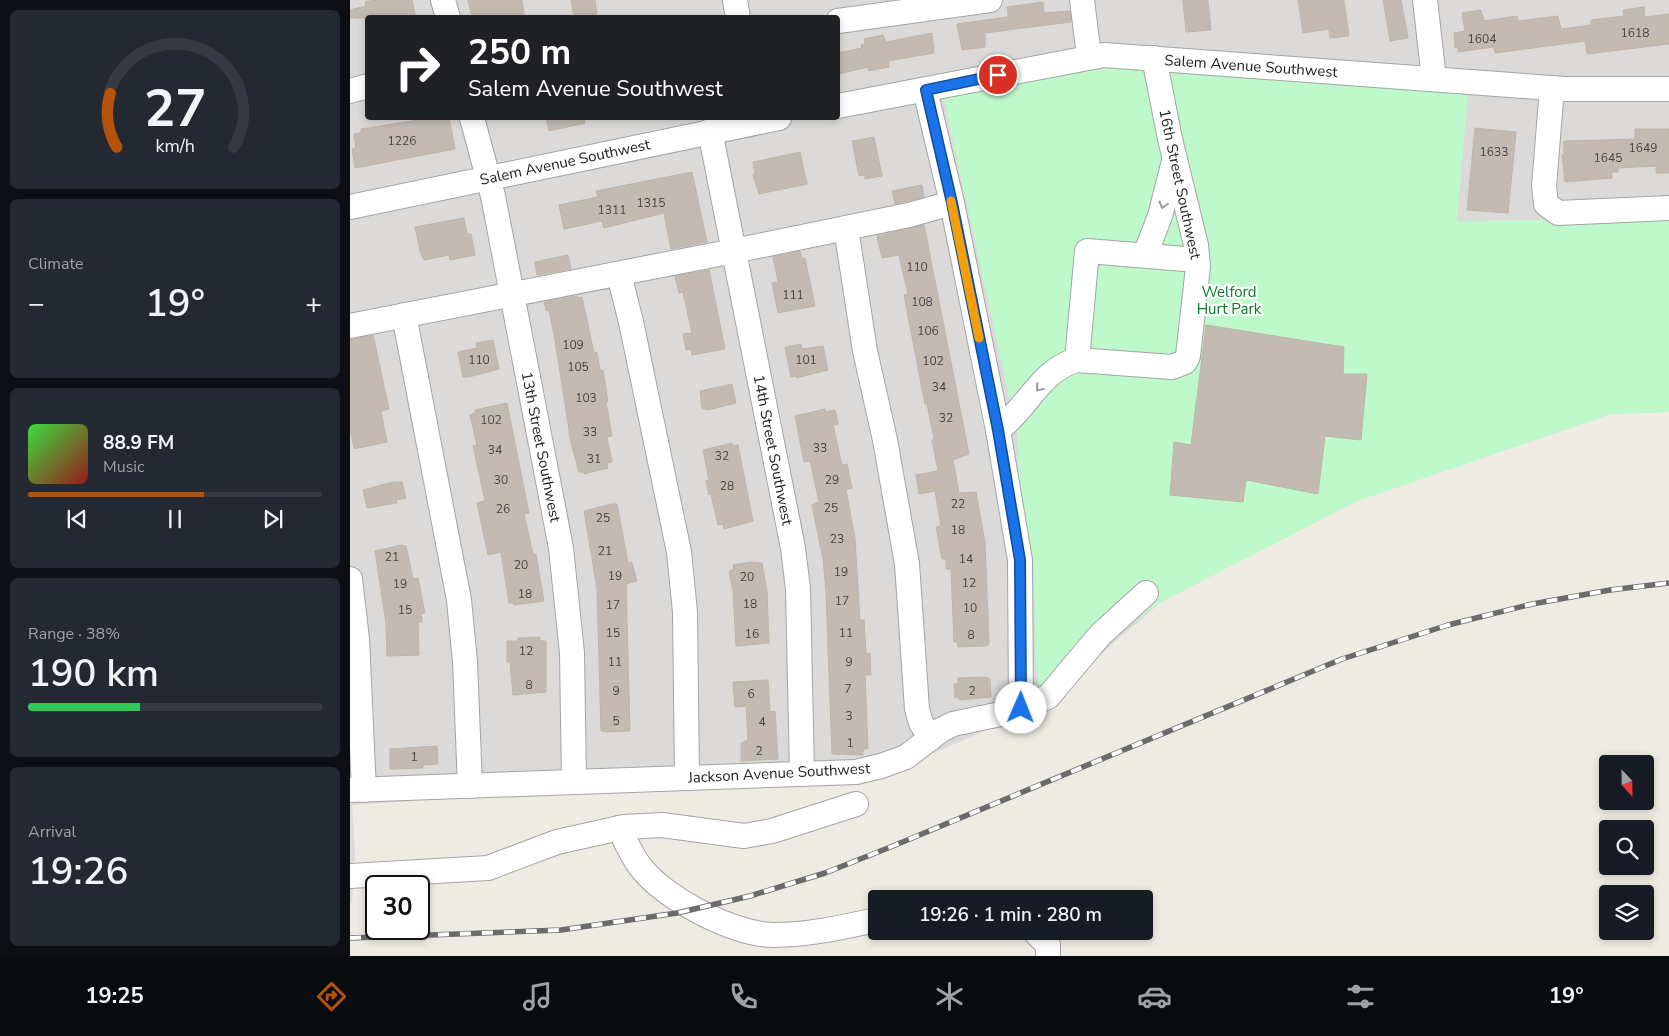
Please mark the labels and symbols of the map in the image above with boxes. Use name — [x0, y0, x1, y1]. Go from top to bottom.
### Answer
house number: 1618 — [1621, 25, 1649, 41]
house number: 1604 — [1468, 31, 1496, 47]
street label: Salem Avenue Southwest — [1164, 50, 1339, 82]
pin — [977, 54, 1019, 96]
street label: 16th Street Southwest — [1154, 107, 1206, 262]
house number: 1226 — [388, 133, 416, 149]
street label: Salem Avenue Southwest — [478, 134, 653, 190]
house number: 1649 — [1629, 140, 1657, 156]
house number: 1633 — [1480, 144, 1508, 160]
house number: 1645 — [1594, 150, 1622, 166]
house number: 1315 — [637, 195, 665, 211]
one-way arrow — [1158, 201, 1168, 209]
house number: 1311 — [598, 202, 626, 218]
house number: 110 — [906, 259, 928, 275]
park label: Welford Hurt Park — [1197, 282, 1262, 319]
house number: 111 — [782, 287, 804, 303]
house number: 108 — [911, 294, 933, 310]
house number: 106 — [917, 323, 939, 339]
house number: 109 — [562, 337, 584, 353]
house number: 110 — [468, 352, 490, 368]
house number: 101 — [795, 352, 817, 368]
house number: 102 — [922, 353, 944, 369]
house number: 105 — [567, 359, 589, 375]
street label: 13th Street Southwest — [517, 370, 566, 525]
street label: 14th Street Southwest — [749, 373, 798, 528]
house number: 34 — [932, 379, 946, 395]
one-way arrow — [1035, 382, 1044, 391]
house number: 103 — [575, 390, 597, 406]
house number: 32 — [939, 410, 953, 426]
house number: 102 — [480, 412, 502, 428]
house number: 33 — [583, 424, 597, 440]
house number: 33 — [813, 440, 827, 456]
house number: 34 — [488, 442, 502, 458]
house number: 32 — [715, 448, 729, 464]
house number: 31 — [587, 451, 601, 467]
house number: 30 — [494, 472, 508, 488]
house number: 29 — [825, 472, 839, 488]
house number: 28 — [720, 478, 734, 494]
house number: 22 — [951, 496, 965, 512]
house number: 25 — [824, 500, 838, 516]
house number: 26 — [496, 501, 510, 517]
house number: 25 — [596, 510, 610, 526]
house number: 18 — [951, 522, 965, 538]
house number: 23 — [830, 531, 844, 547]
house number: 21 — [598, 543, 612, 559]
house number: 21 — [385, 549, 399, 565]
house number: 14 — [959, 551, 973, 567]
house number: 20 — [514, 557, 528, 573]
house number: 19 — [834, 564, 848, 580]
house number: 19 — [608, 568, 622, 584]
house number: 20 — [740, 569, 754, 585]
house number: 12 — [962, 575, 976, 591]
house number: 19 — [393, 576, 407, 592]
house number: 18 — [518, 586, 532, 602]
house number: 17 — [835, 593, 849, 609]
house number: 18 — [743, 596, 757, 612]
house number: 17 — [606, 597, 620, 613]
house number: 10 — [963, 600, 977, 616]
house number: 15 — [398, 602, 412, 618]
house number: 15 — [606, 625, 620, 641]
house number: 11 — [839, 625, 853, 641]
house number: 16 — [745, 626, 759, 642]
house number: 8 — [967, 627, 975, 643]
house number: 12 — [519, 643, 533, 659]
house number: 11 — [608, 654, 622, 670]
house number: 9 — [845, 654, 853, 670]
house number: 8 — [525, 677, 533, 693]
house number: 7 — [844, 681, 852, 697]
position arrow — [994, 681, 1046, 733]
house number: 9 — [612, 683, 620, 699]
house number: 2 — [968, 683, 976, 699]
house number: 6 — [747, 686, 755, 702]
house number: 3 — [845, 708, 853, 724]
house number: 5 — [612, 713, 620, 729]
house number: 4 — [758, 714, 766, 730]
house number: 1 — [846, 735, 854, 751]
house number: 2 — [755, 743, 763, 759]
house number: 1 — [410, 749, 418, 765]
north arrow — [1599, 755, 1654, 810]
street label: Jackson Avenue Southwest — [686, 758, 871, 788]
speed limit sign: 30 — [365, 875, 430, 940]

